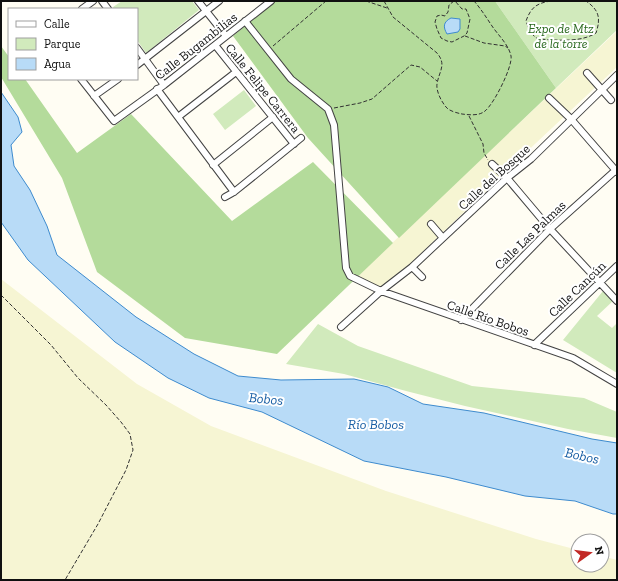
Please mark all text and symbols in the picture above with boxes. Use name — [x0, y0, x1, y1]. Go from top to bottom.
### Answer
legend — [8, 8, 138, 80]
street label: Calle Bugambilias — [152, 9, 240, 83]
text: Calle — [44, 17, 70, 31]
park label: Expo de Mtz de la torre — [528, 21, 594, 51]
text: Parque — [44, 37, 81, 51]
street label: Calle Felipe Carrera — [222, 40, 304, 136]
text: Agua — [44, 57, 71, 71]
street label: Calle del Bosque — [455, 141, 533, 213]
street label: Calle Las Palmas — [491, 197, 569, 273]
street label: Calle Cancún — [545, 258, 609, 320]
street label: Calle Río Bobos — [445, 297, 531, 339]
water label: Bobos — [248, 389, 284, 409]
water label: Río Bobos — [348, 416, 404, 433]
water label: Bobos — [563, 444, 601, 468]
north arrow — [570, 533, 610, 573]
text: N — [592, 545, 607, 557]

